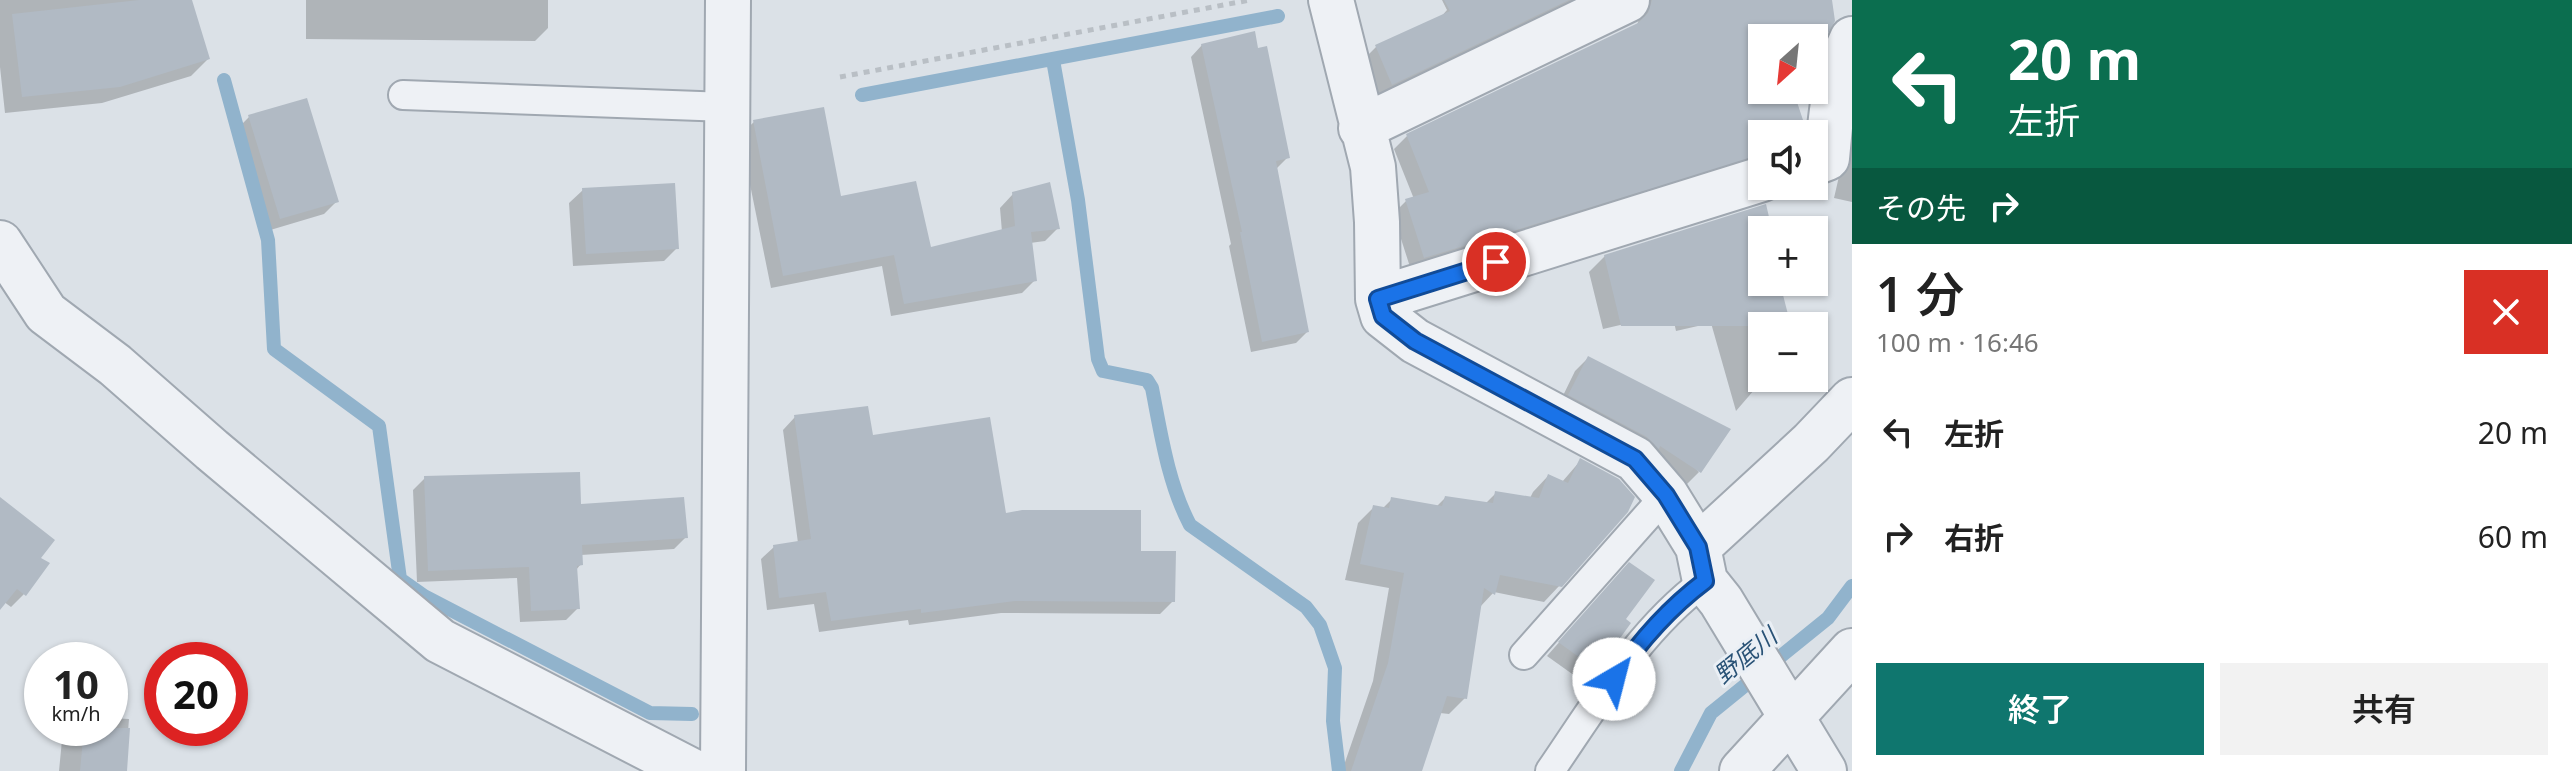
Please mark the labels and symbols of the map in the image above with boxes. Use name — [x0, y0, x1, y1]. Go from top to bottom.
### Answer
north arrow — [1748, 24, 1828, 104]
pin — [1462, 228, 1530, 296]
water label: 野底川 — [1707, 617, 1786, 690]
position arrow — [1572, 637, 1656, 721]
speed limit sign: 20 — [144, 642, 248, 746]

